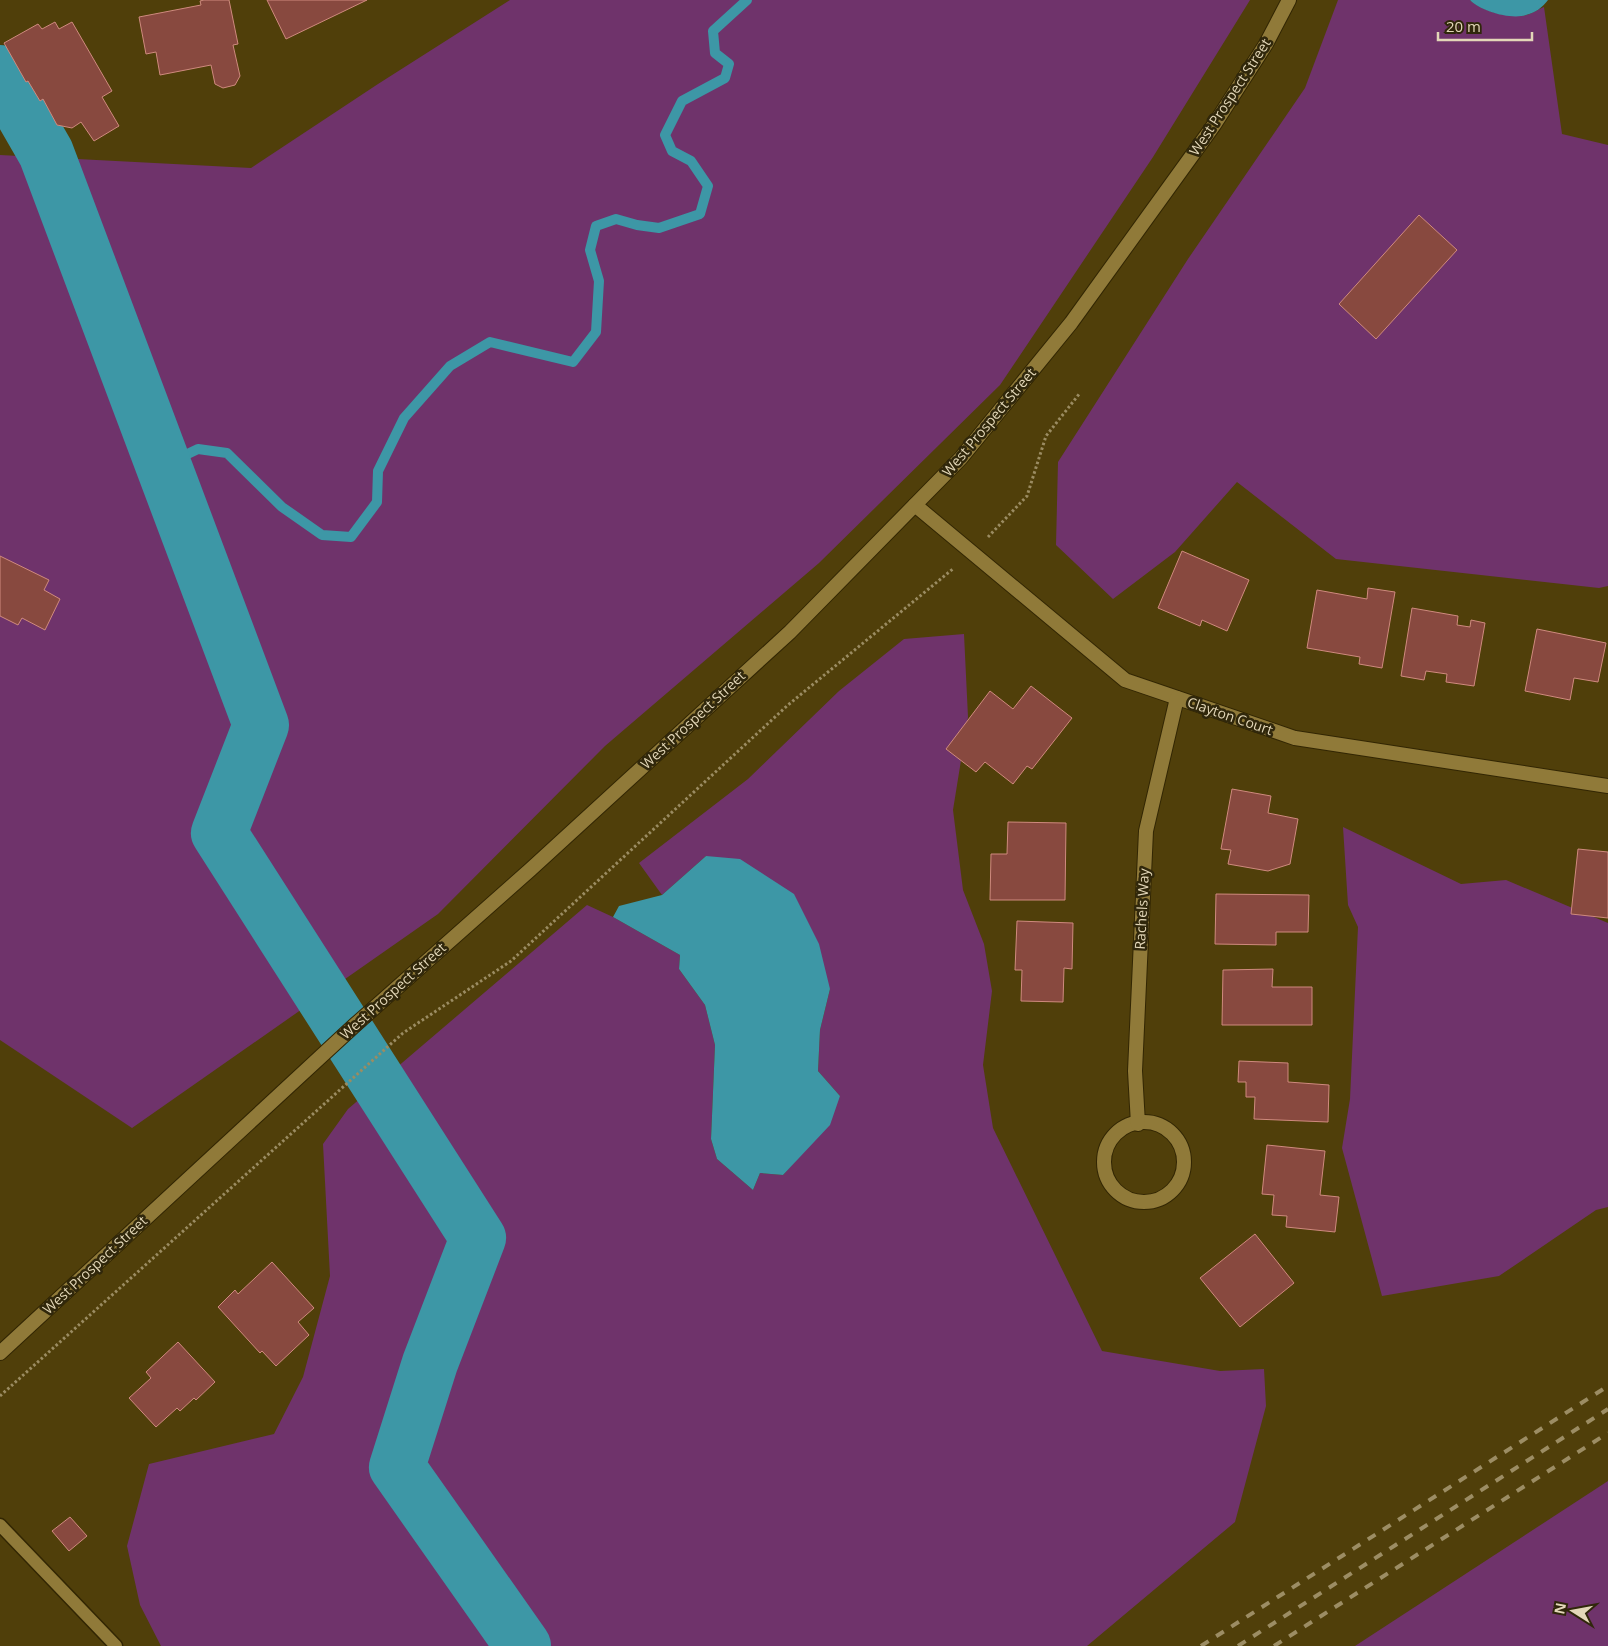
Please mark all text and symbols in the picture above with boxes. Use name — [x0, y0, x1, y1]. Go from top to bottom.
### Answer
scale bar — [1438, 10, 1532, 42]
text: 20 m — [1446, 16, 1481, 36]
street label: West Prospect Street — [1185, 34, 1275, 159]
street label: West Prospect Street — [938, 363, 1040, 480]
street label: West Prospect Street — [636, 666, 749, 773]
street label: Clayton Court — [1185, 692, 1275, 739]
street label: Rachels Way — [1130, 867, 1153, 950]
street label: West Prospect Street — [336, 938, 450, 1043]
street label: West Prospect Street — [38, 1211, 151, 1318]
north arrow — [1548, 1586, 1598, 1636]
text: N — [1549, 1601, 1570, 1616]

